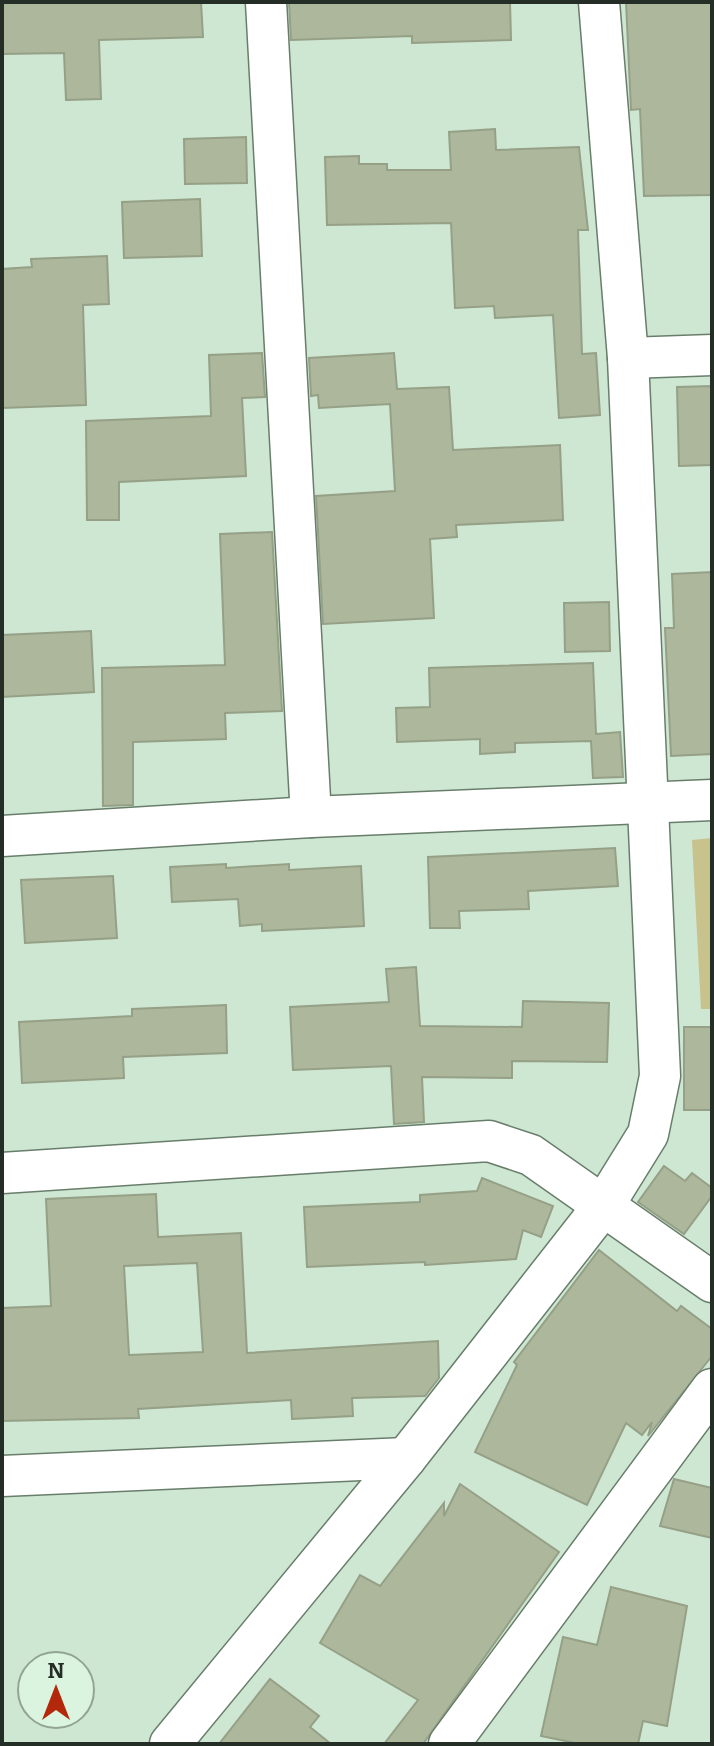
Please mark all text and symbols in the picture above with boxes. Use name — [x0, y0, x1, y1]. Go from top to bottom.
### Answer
north arrow — [16, 1650, 96, 1730]
text: N — [48, 1657, 65, 1684]

